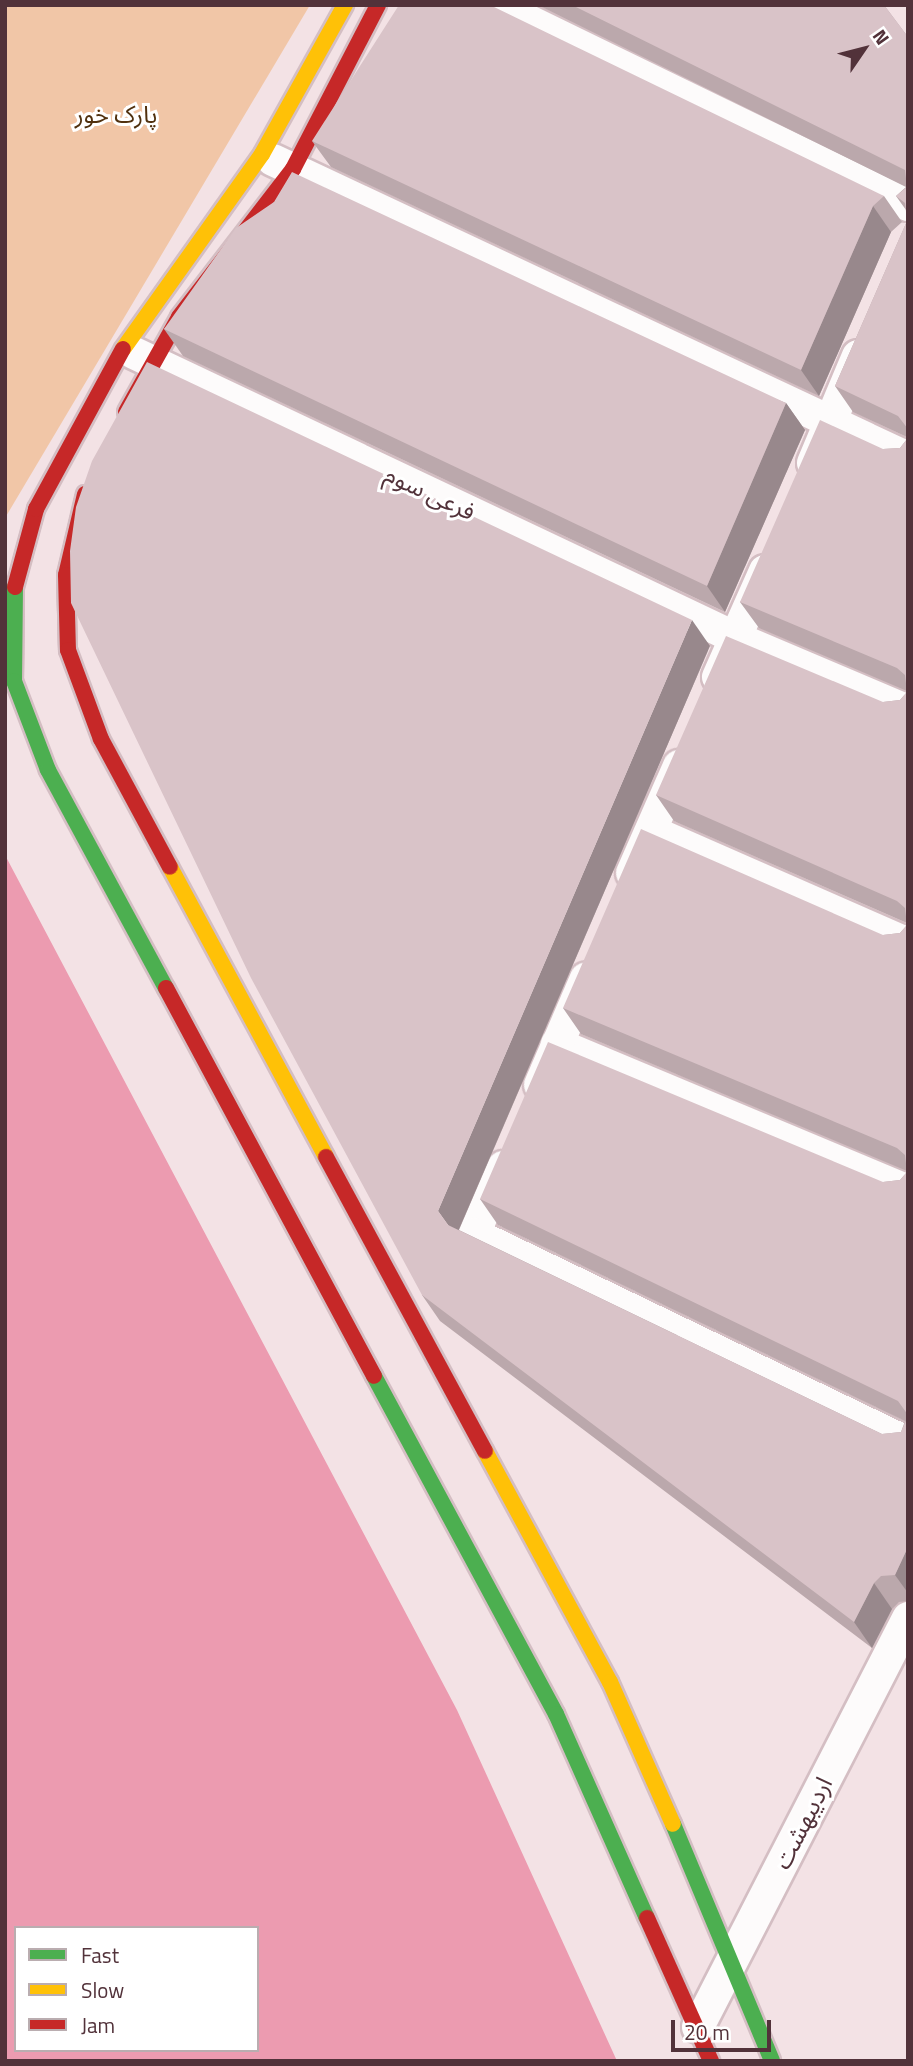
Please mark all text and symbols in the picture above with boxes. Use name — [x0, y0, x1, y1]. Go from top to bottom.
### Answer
north arrow — [829, 14, 899, 84]
text: N — [866, 23, 897, 50]
park label: پارک خور — [75, 101, 157, 129]
street label: فرعی سوم — [380, 460, 480, 526]
street label: اردیبهشت — [768, 1772, 838, 1874]
legend — [14, 1926, 259, 2052]
text: Fast — [81, 1939, 119, 1971]
text: Slow — [81, 1974, 124, 2006]
scale bar — [675, 2007, 775, 2050]
text: Jam — [81, 2009, 115, 2041]
text: 20 m — [684, 2016, 730, 2048]

